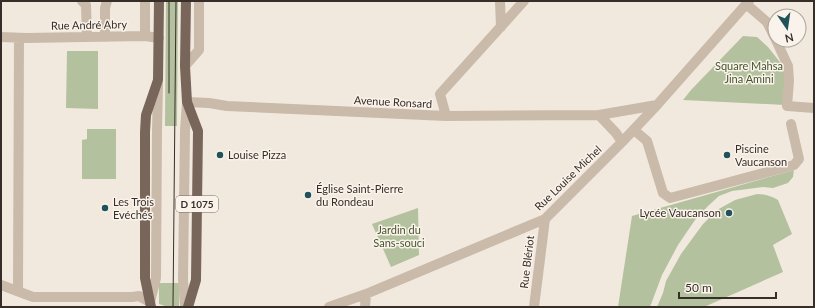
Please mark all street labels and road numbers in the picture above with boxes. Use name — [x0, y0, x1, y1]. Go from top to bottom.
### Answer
street label: Rue André Abry — [51, 17, 127, 32]
street label: Avenue Ronsard — [354, 93, 432, 110]
street label: Rue Louise Michel — [532, 143, 604, 213]
road number: D 1075 — [176, 196, 218, 212]
street label: Rue Blériot — [517, 235, 536, 289]

